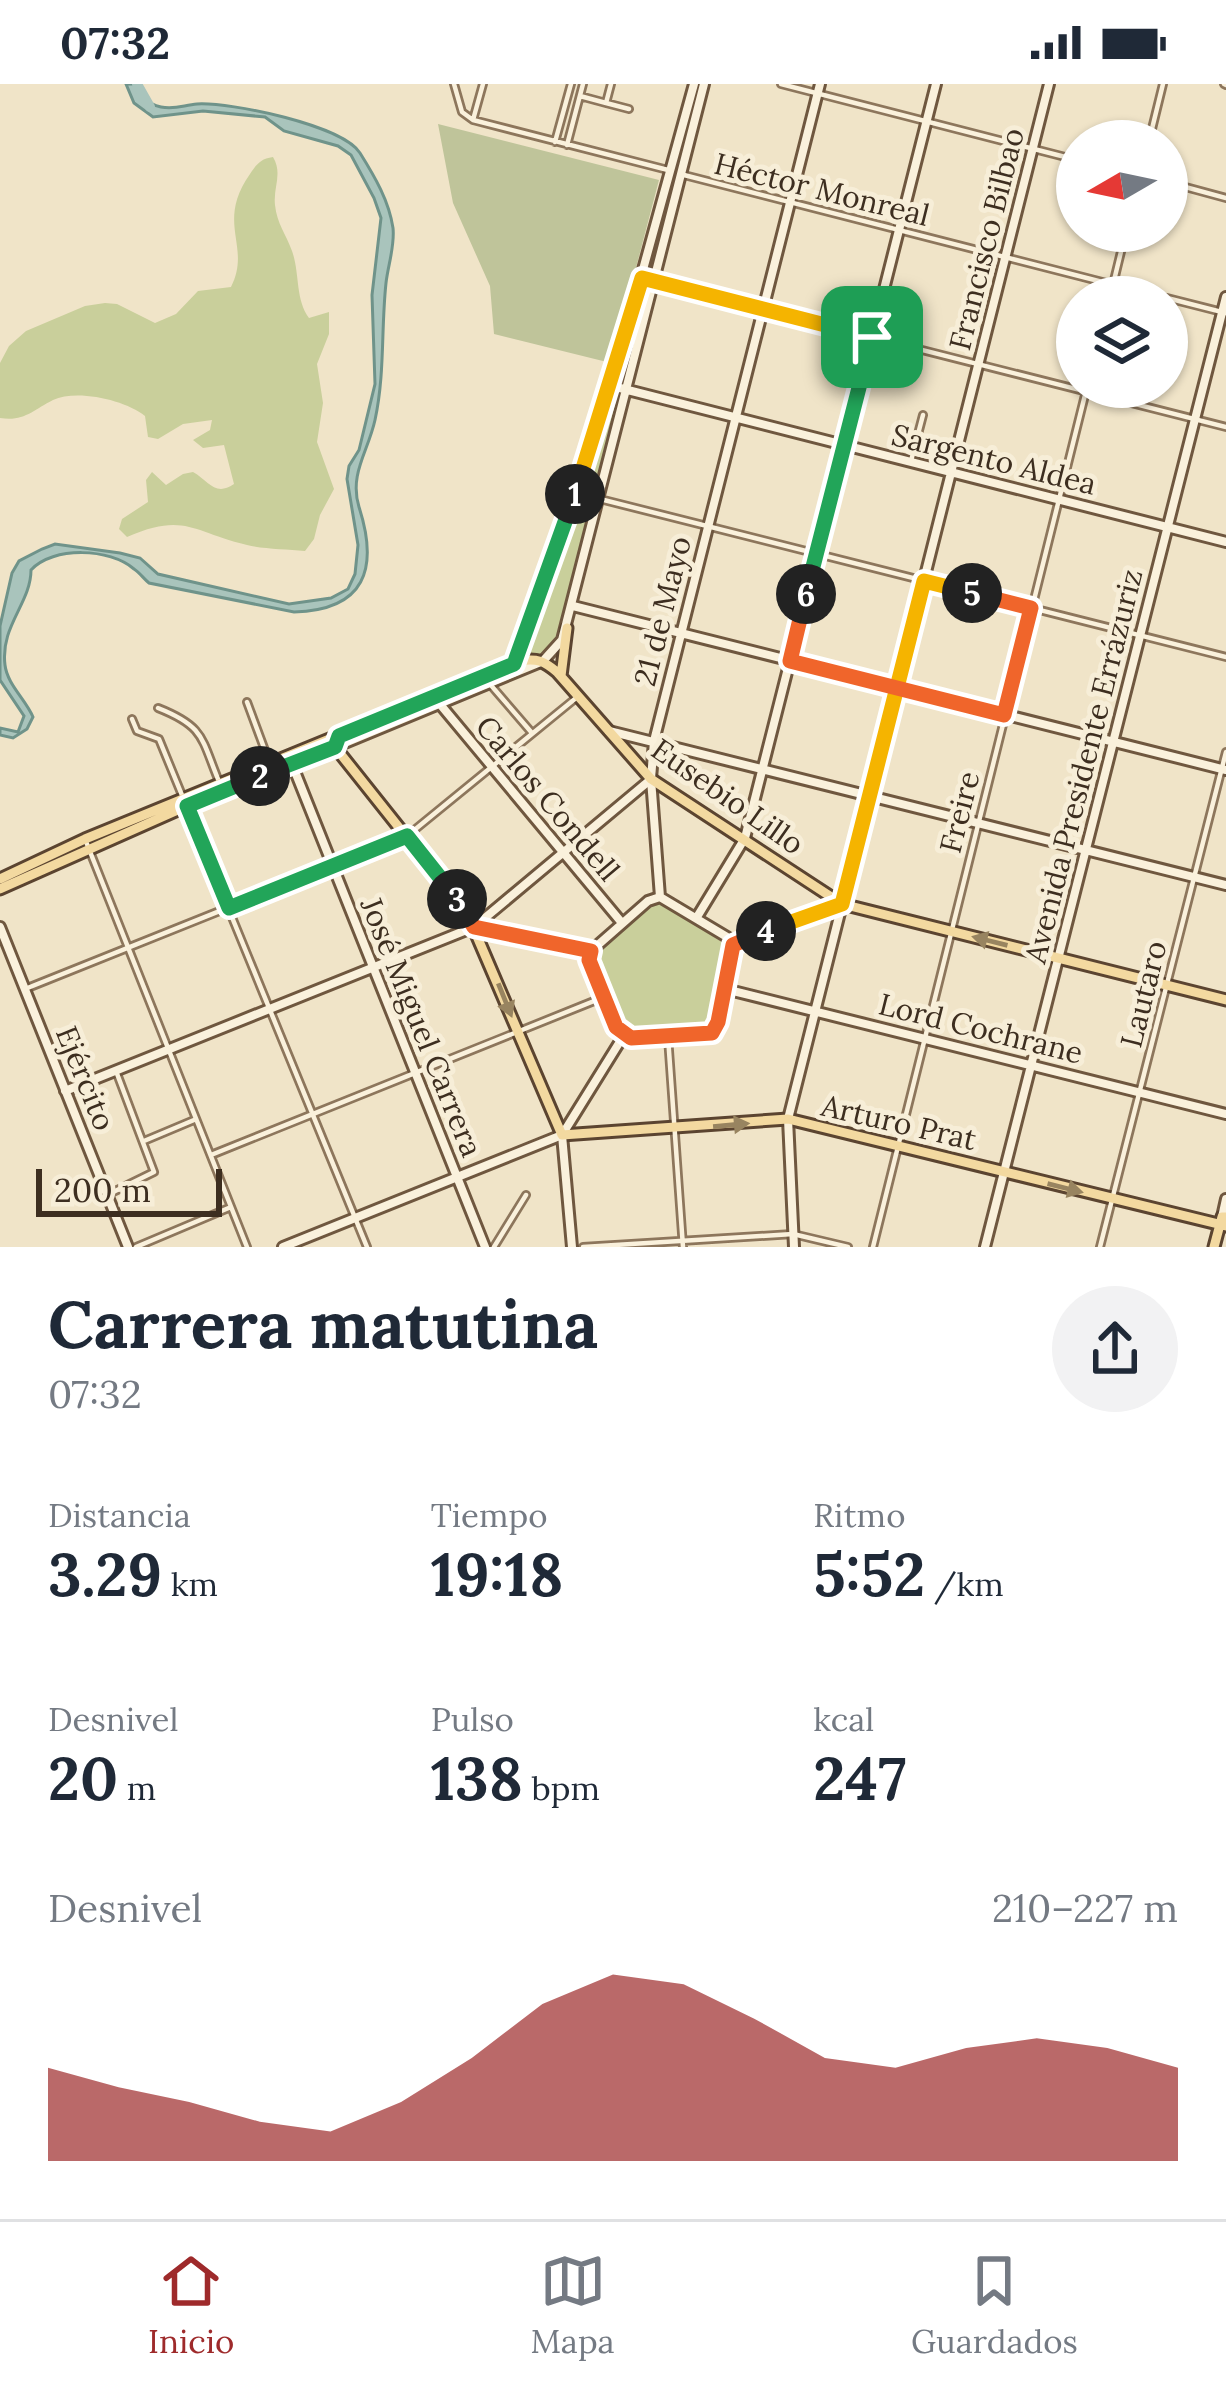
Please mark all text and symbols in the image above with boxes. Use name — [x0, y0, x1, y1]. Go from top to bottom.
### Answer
text: 07:32 — [60, 14, 170, 71]
north arrow — [1056, 120, 1188, 252]
map controls — [1056, 120, 1188, 408]
street label: Francisco Bilbao — [940, 124, 1032, 354]
street label: Héctor Monreal — [710, 144, 934, 234]
button: layers — [1056, 276, 1188, 408]
pin — [821, 286, 923, 388]
icon: arrive — [839, 304, 905, 370]
street label: Sargento Aldea — [887, 415, 1100, 504]
pin: 1 — [545, 464, 605, 524]
text: 1 — [568, 473, 582, 515]
street label: 21 de Mayo — [625, 532, 700, 690]
pin: 5 — [942, 563, 1002, 623]
pin: 6 — [776, 564, 836, 624]
street label: Avenida Presidente Errázuriz — [1015, 565, 1150, 968]
text: 5 — [963, 572, 981, 614]
text: 6 — [797, 573, 815, 615]
street label: Carlos Condell — [468, 708, 628, 888]
street label: Eusebio Lillo — [644, 730, 812, 862]
pin: 2 — [230, 746, 290, 806]
text: 2 — [251, 755, 269, 797]
street label: Freire — [931, 767, 987, 857]
pin: 3 — [427, 869, 487, 929]
text: 3 — [448, 878, 466, 920]
street label: José Miguel Carrera — [351, 891, 491, 1163]
pin: 4 — [736, 901, 796, 961]
text: 4 — [757, 910, 775, 952]
one-way arrow — [972, 931, 1009, 950]
street label: Lautaro — [1111, 937, 1175, 1051]
one-way arrow — [496, 982, 515, 1018]
street label: Lord Cochrane — [875, 984, 1087, 1072]
street label: Ejército — [47, 1020, 124, 1136]
street label: Arturo Prat — [817, 1086, 980, 1158]
one-way arrow — [713, 1115, 750, 1134]
scale bar — [36, 1163, 222, 1216]
text: 200 m — [54, 1169, 151, 1211]
one-way arrow — [1046, 1179, 1083, 1198]
text: Carrera matutina — [48, 1282, 598, 1366]
button: share — [1052, 1286, 1178, 1412]
text: 07:32 — [48, 1369, 142, 1419]
text: Distancia — [48, 1494, 191, 1536]
text: Tiempo — [431, 1494, 547, 1536]
text: Ritmo — [813, 1494, 905, 1536]
text: 3.29 — [48, 1536, 162, 1612]
text: 19:18 — [431, 1536, 563, 1612]
text: 5:52 — [813, 1536, 925, 1612]
text: km — [162, 1563, 218, 1605]
text: /km — [925, 1563, 1004, 1605]
text: Desnivel — [48, 1698, 178, 1740]
text: Pulso — [431, 1698, 514, 1740]
text: kcal — [813, 1698, 874, 1740]
text: 20 — [48, 1740, 118, 1816]
text: 138 — [431, 1740, 523, 1816]
text: 247 — [813, 1740, 906, 1816]
text: m — [118, 1767, 156, 1809]
text: bpm — [523, 1767, 600, 1809]
text: Desnivel — [48, 1883, 202, 1933]
text: 210–227 m — [992, 1883, 1178, 1933]
tab: Inicio — [148, 2248, 234, 2362]
tab: Mapa — [531, 2248, 615, 2362]
tab: Guardados — [911, 2248, 1078, 2362]

